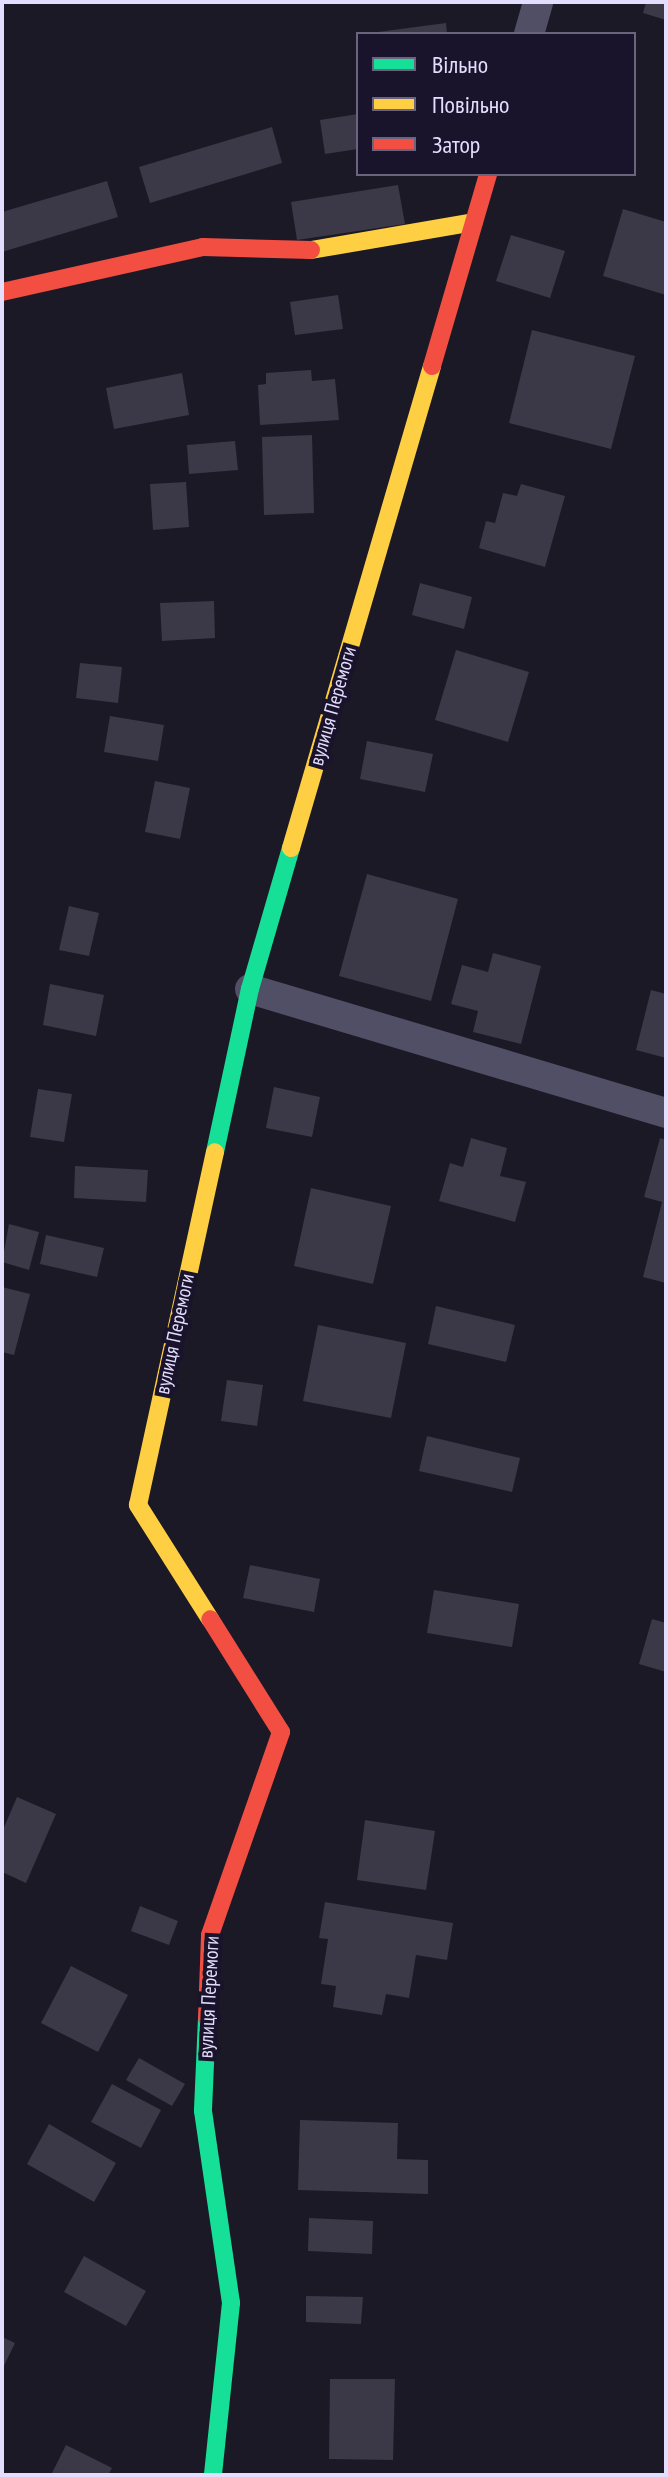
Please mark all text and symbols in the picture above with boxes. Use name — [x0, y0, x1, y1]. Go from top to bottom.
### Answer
legend — [356, 32, 636, 176]
text: Вільно — [432, 49, 488, 80]
text: Повільно — [432, 89, 509, 120]
text: Затор — [432, 129, 480, 160]
street label: вулиця Перемоги — [305, 644, 361, 768]
street label: вулиця Перемоги — [151, 1272, 199, 1396]
street label: вулиця Перемоги — [194, 1935, 224, 2059]

